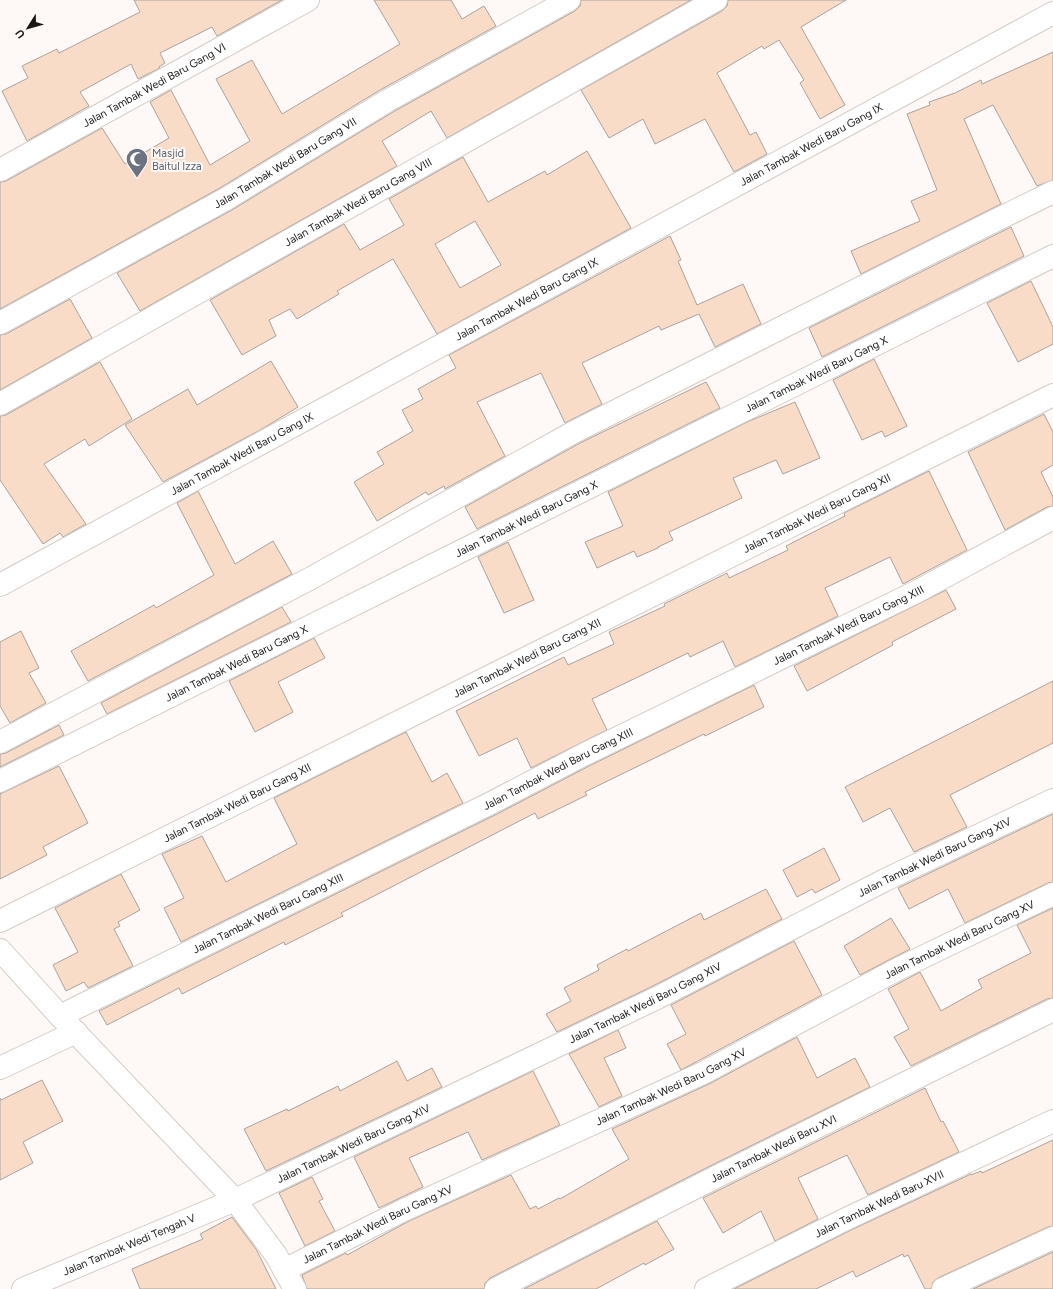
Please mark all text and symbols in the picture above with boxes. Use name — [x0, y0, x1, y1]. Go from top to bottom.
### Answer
north arrow — [8, 8, 48, 48]
text: U — [13, 27, 28, 41]
street label: Jalan Tambak Wedi Baru Gang VI — [80, 40, 228, 130]
street label: Jalan Tambak Wedi Baru Gang IX — [737, 100, 885, 188]
street label: Jalan Tambak Wedi Baru Gang VII — [211, 115, 359, 211]
mosque icon: Masjid Baitul Izza — [124, 146, 150, 179]
place label: Masjid Baitul Izza — [152, 147, 202, 173]
street label: Jalan Tambak Wedi Baru Gang VIII — [282, 155, 434, 249]
street label: Jalan Tambak Wedi Baru Gang IX — [453, 255, 600, 343]
street label: Jalan Tambak Wedi Baru Gang X — [743, 333, 890, 415]
street label: Jalan Tambak Wedi Baru Gang IX — [168, 410, 316, 498]
street label: Jalan Tambak Wedi Baru Gang XII — [741, 471, 893, 555]
street label: Jalan Tambak Wedi Baru Gang X — [453, 478, 600, 560]
street label: Jalan Tambak Wedi Baru Gang XIII — [771, 583, 926, 668]
street label: Jalan Tambak Wedi Baru Gang XII — [451, 615, 603, 700]
street label: Jalan Tambak Wedi Baru Gang X — [163, 622, 310, 704]
street label: Jalan Tambak Wedi Baru Gang XIII — [481, 725, 635, 812]
street label: Jalan Tambak Wedi Baru Gang XII — [161, 760, 313, 845]
street label: Jalan Tambak Wedi Baru Gang XIV — [856, 814, 1013, 899]
street label: Jalan Tambak Wedi Baru Gang XIII — [190, 870, 346, 956]
street label: Jalan Tambak Wedi Baru Gang XV — [882, 897, 1037, 982]
street label: Jalan Tambak Wedi Baru Gang XIV — [567, 959, 724, 1046]
street label: Jalan Tambak Wedi Baru Gang XV — [593, 1045, 748, 1128]
street label: Jalan Tambak Wedi Baru Gang XIV — [275, 1101, 432, 1186]
street label: Jalan Tambak Wedi Baru XVI — [708, 1112, 839, 1185]
street label: Jalan Tambak Wedi Baru XVII — [812, 1167, 946, 1240]
street label: Jalan Tambak Wedi Baru Gang XV — [300, 1182, 455, 1266]
street label: Jalan Tambak Wedi Tengah V — [61, 1211, 198, 1278]

